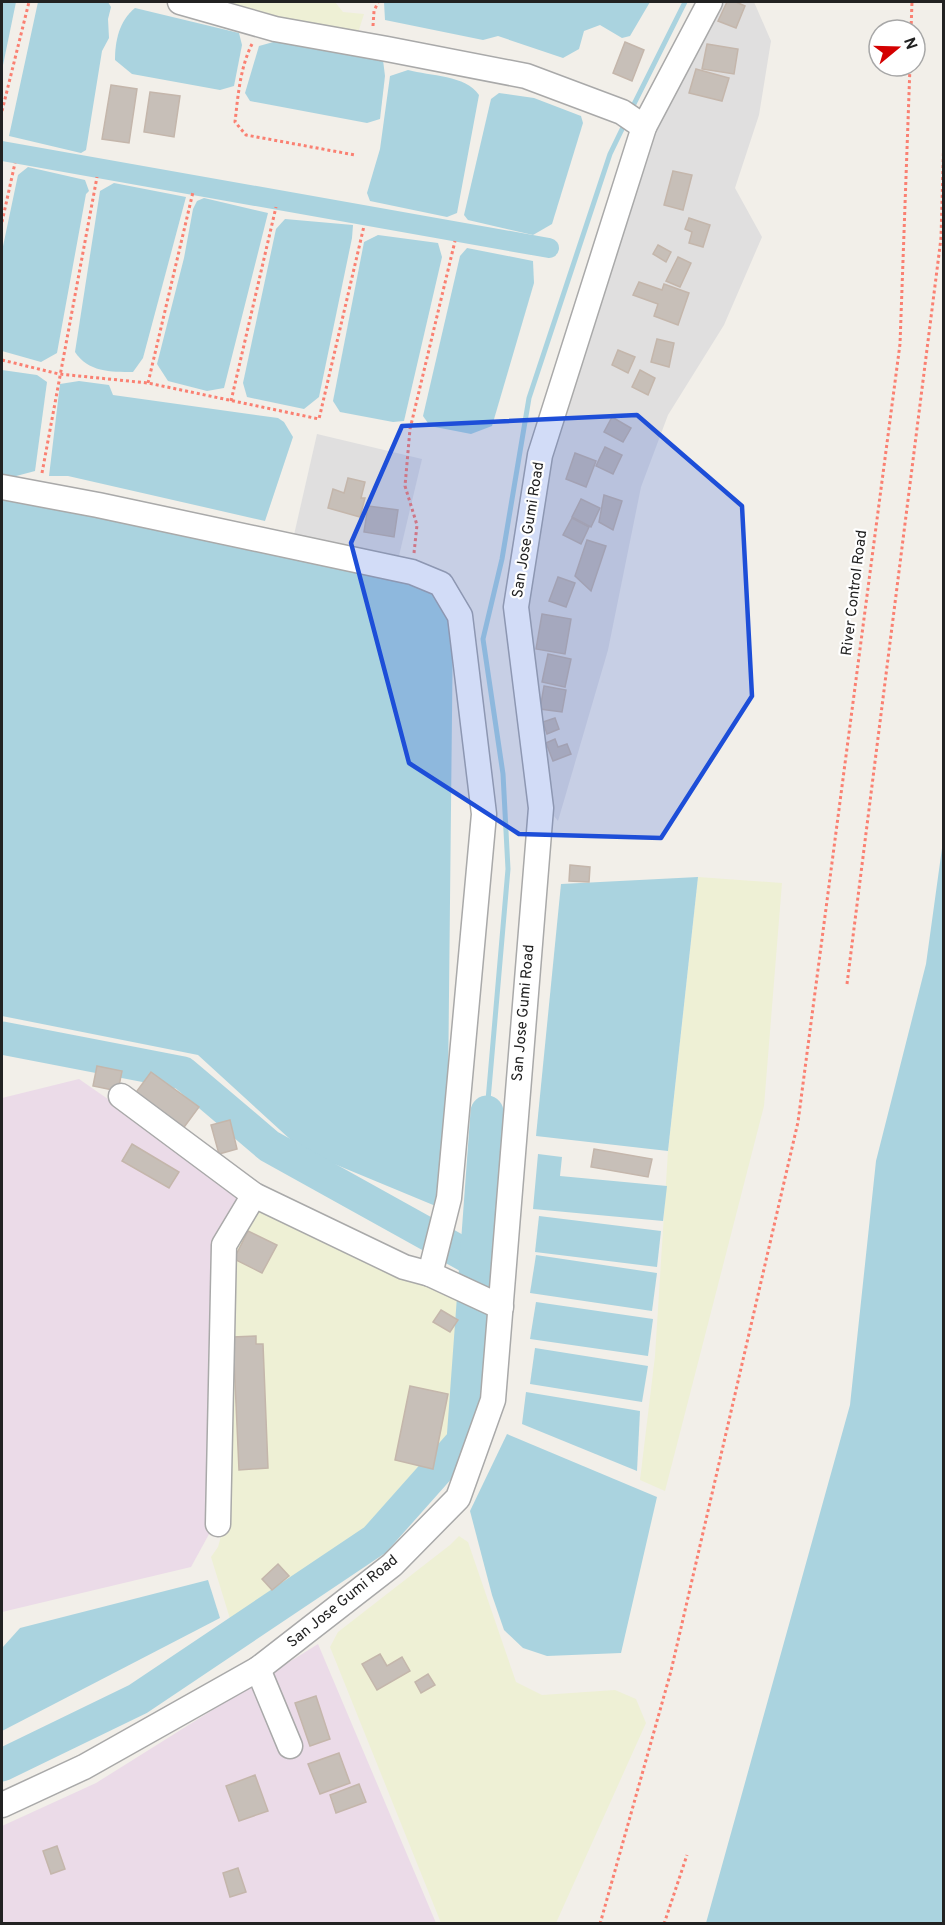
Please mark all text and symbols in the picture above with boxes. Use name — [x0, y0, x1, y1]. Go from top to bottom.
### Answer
north arrow — [867, 18, 927, 78]
text: N — [898, 35, 921, 52]
street label: San Jose Gumi Road — [509, 461, 549, 599]
street label: River Control Road — [838, 529, 872, 657]
street label: San Jose Gumi Road — [509, 944, 539, 1082]
street label: San Jose Gumi Road — [284, 1551, 402, 1653]

